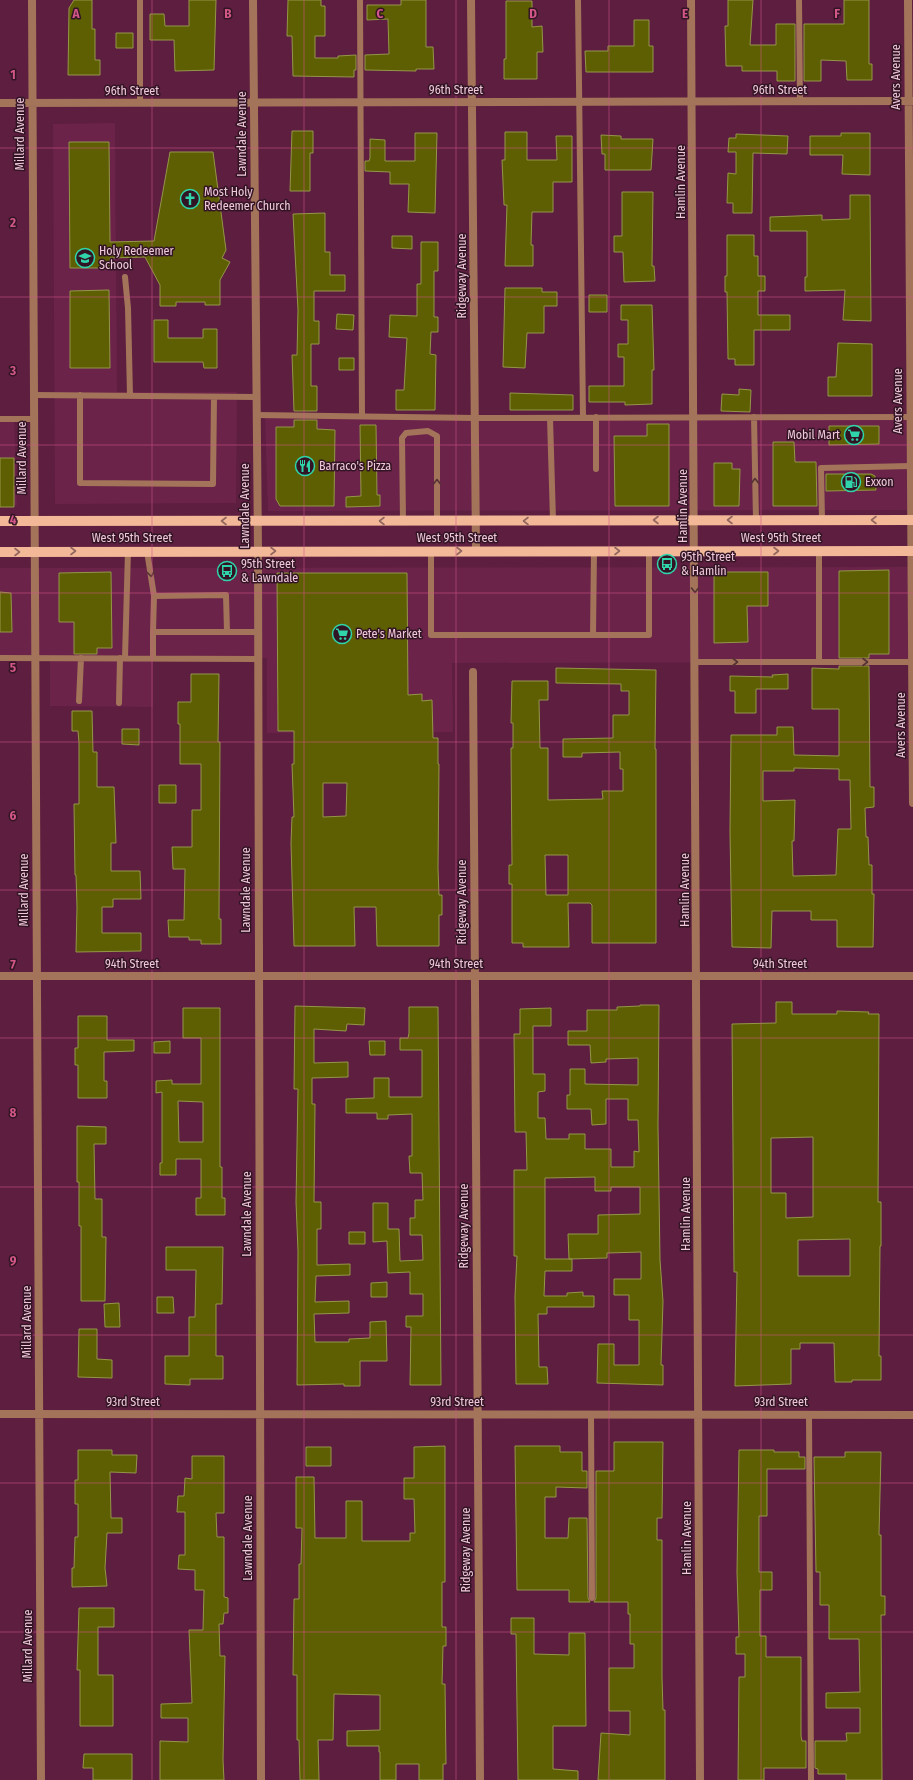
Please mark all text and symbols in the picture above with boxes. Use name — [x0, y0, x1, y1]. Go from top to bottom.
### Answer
text: A — [71, 6, 80, 21]
text: B — [224, 6, 232, 21]
text: C — [377, 6, 384, 21]
text: D — [529, 6, 537, 21]
text: E — [682, 6, 688, 21]
text: F — [834, 6, 840, 21]
street label: Avers Avenue — [889, 44, 903, 110]
text: 1 — [10, 67, 16, 82]
street label: 96th Street — [429, 83, 483, 97]
street label: 96th Street — [753, 83, 807, 97]
street label: 96th Street — [105, 84, 159, 98]
street label: Lawndale Avenue — [235, 91, 249, 177]
street label: Millard Avenue — [13, 97, 27, 170]
street label: Hamlin Avenue — [674, 145, 688, 219]
place label: Most Holy Redeemer Church — [204, 185, 291, 213]
church icon: Most Holy Redeemer Church — [179, 188, 201, 210]
text: 2 — [9, 215, 16, 230]
street label: Ridgeway Avenue — [455, 233, 469, 319]
place label: Holy Redeemer School — [99, 244, 175, 272]
school or university icon: Holy Redeemer School — [74, 247, 96, 269]
text: 3 — [9, 363, 16, 378]
street label: Avers Avenue — [891, 368, 905, 434]
street label: Millard Avenue — [15, 421, 29, 494]
supermarket icon: Mobil Mart — [843, 424, 865, 446]
place label: Mobil Mart — [787, 428, 840, 442]
restaurant icon: Barraco's Pizza — [294, 455, 316, 477]
place label: Barraco's Pizza — [319, 459, 391, 473]
street label: Lawndale Avenue — [238, 463, 252, 549]
street label: Hamlin Avenue — [676, 469, 690, 543]
fuel station icon: Exxon — [840, 471, 862, 493]
place label: Exxon — [865, 475, 894, 489]
one-way arrow — [751, 478, 759, 484]
one-way arrow — [433, 479, 441, 485]
text: 4 — [10, 512, 17, 527]
one-way arrow — [653, 516, 659, 524]
one-way arrow — [727, 516, 733, 524]
one-way arrow — [871, 516, 877, 524]
one-way arrow — [221, 517, 227, 525]
one-way arrow — [379, 517, 385, 525]
one-way arrow — [523, 517, 529, 525]
street label: West 95th Street — [92, 531, 172, 545]
street label: West 95th Street — [417, 531, 497, 545]
street label: West 95th Street — [741, 531, 821, 545]
one-way arrow — [70, 547, 76, 556]
one-way arrow — [270, 547, 276, 555]
one-way arrow — [456, 547, 462, 555]
one-way arrow — [614, 547, 620, 555]
one-way arrow — [773, 547, 779, 555]
one-way arrow — [14, 548, 20, 556]
place label: 95th Street & Hamlin — [681, 550, 735, 578]
bus stop icon: 95th Street & Hamlin — [656, 553, 678, 575]
place label: 95th Street & Lawndale — [241, 557, 298, 585]
bus stop icon: 95th Street & Lawndale — [216, 560, 238, 582]
one-way arrow — [146, 571, 154, 577]
one-way arrow — [691, 587, 699, 593]
supermarket icon: Pete's Market — [331, 623, 353, 645]
place label: Pete's Market — [356, 627, 422, 641]
one-way arrow — [732, 658, 738, 666]
one-way arrow — [862, 658, 868, 666]
text: 5 — [10, 660, 16, 675]
street label: Avers Avenue — [894, 692, 908, 758]
text: 6 — [10, 808, 17, 823]
street label: Lawndale Avenue — [239, 847, 253, 933]
street label: Millard Avenue — [17, 853, 31, 926]
street label: Hamlin Avenue — [678, 853, 692, 927]
street label: Ridgeway Avenue — [455, 859, 469, 945]
text: 7 — [10, 957, 16, 972]
street label: 94th Street — [105, 957, 159, 971]
street label: 94th Street — [429, 957, 483, 971]
street label: 94th Street — [753, 957, 807, 971]
text: 8 — [10, 1105, 17, 1120]
street label: Lawndale Avenue — [240, 1171, 254, 1257]
street label: Hamlin Avenue — [679, 1177, 693, 1251]
street label: Ridgeway Avenue — [457, 1183, 471, 1269]
text: 9 — [10, 1253, 17, 1268]
street label: Millard Avenue — [20, 1285, 34, 1358]
street label: 93rd Street — [106, 1395, 160, 1409]
street label: 93rd Street — [430, 1395, 484, 1409]
street label: 93rd Street — [754, 1395, 808, 1409]
street label: Lawndale Avenue — [241, 1495, 255, 1581]
street label: Hamlin Avenue — [680, 1501, 694, 1575]
street label: Ridgeway Avenue — [459, 1507, 473, 1593]
street label: Millard Avenue — [21, 1609, 35, 1682]

